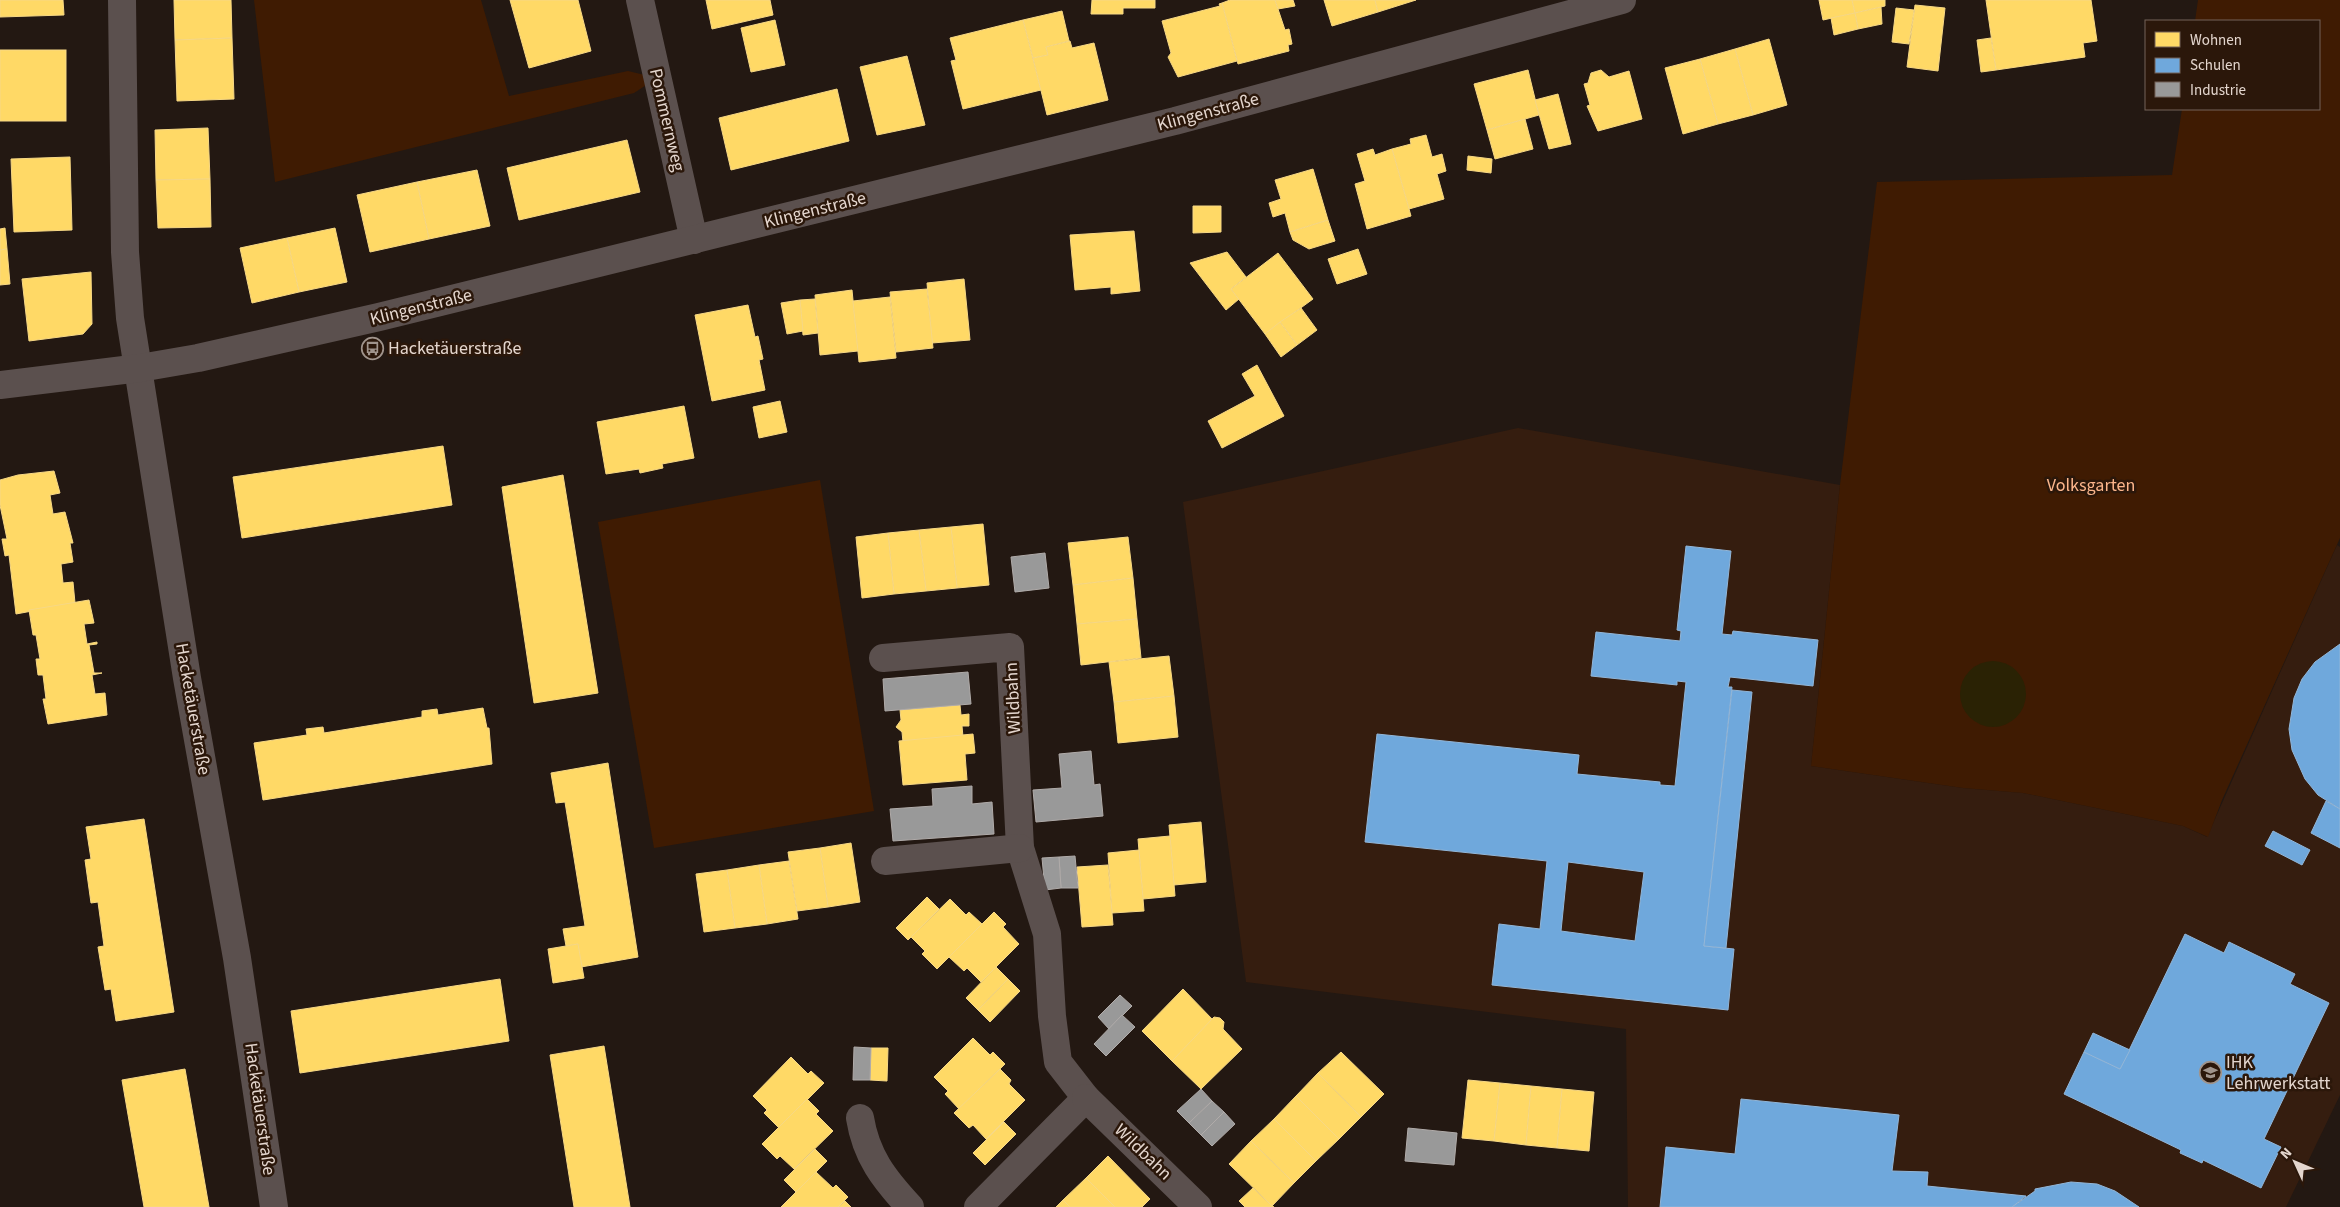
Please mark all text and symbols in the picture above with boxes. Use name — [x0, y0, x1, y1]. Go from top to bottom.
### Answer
legend — [2145, 20, 2320, 110]
text: Wohnen — [2190, 30, 2242, 51]
text: Schulen — [2190, 55, 2241, 76]
street label: Pommernweg — [643, 66, 691, 174]
text: Industrie — [2190, 80, 2246, 101]
street label: Klingenstraße — [1154, 86, 1262, 138]
street label: Klingenstraße — [761, 185, 869, 235]
street label: Klingenstraße — [367, 282, 475, 332]
bus stop icon: Hacketäuerstraße — [360, 336, 384, 360]
place label: Hacketäuerstraße — [388, 336, 522, 361]
park label: Volksgarten — [2047, 473, 2135, 498]
street label: Hacketäuerstraße — [169, 641, 217, 777]
street label: Wildbahn — [999, 662, 1027, 734]
street label: Hacketäuerstraße — [238, 1041, 282, 1177]
place label: IHK Lehrwerkstatt — [2226, 1050, 2330, 1096]
school or university icon: IHK Lehrwerkstatt — [2198, 1060, 2222, 1084]
street label: Wildbahn — [1109, 1118, 1177, 1186]
north arrow — [2270, 1137, 2320, 1187]
text: N — [2276, 1143, 2297, 1164]

